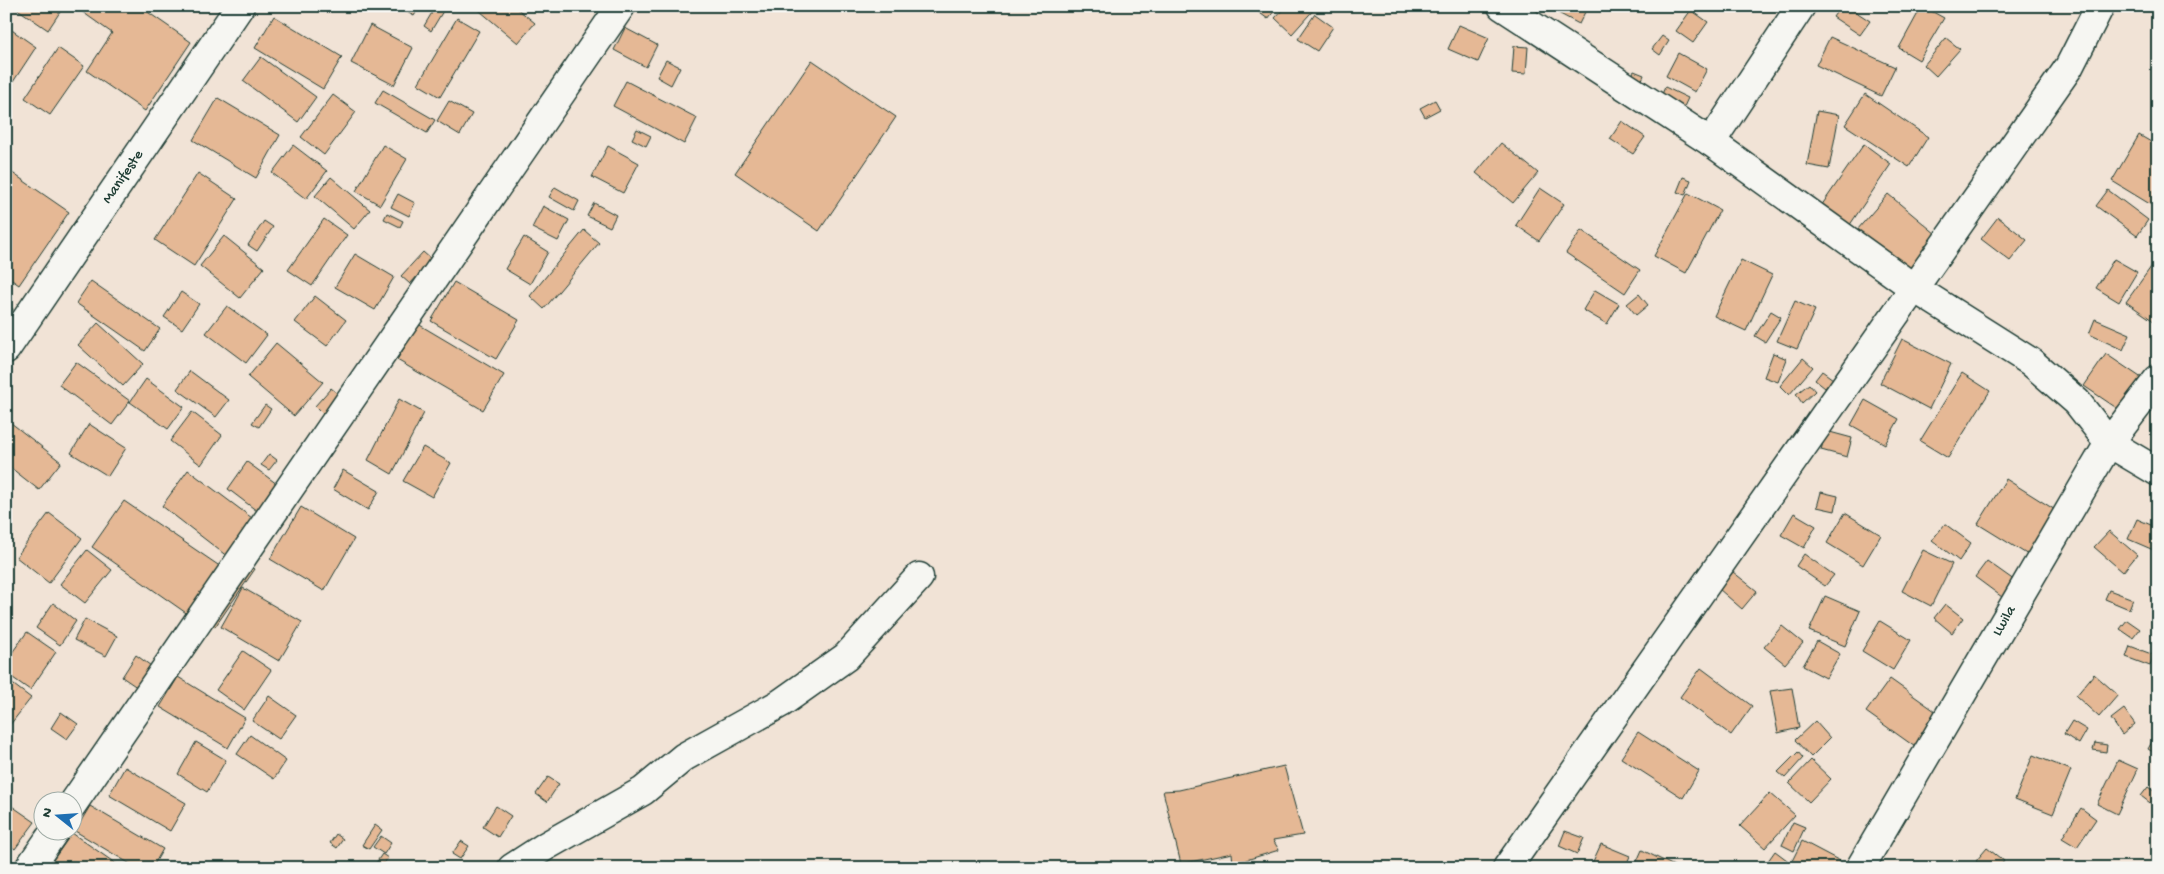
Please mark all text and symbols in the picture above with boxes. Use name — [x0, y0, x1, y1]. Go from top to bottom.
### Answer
street label: Manifeste — [99, 147, 148, 207]
street label: Lwila — [1989, 602, 2021, 640]
north arrow — [32, 792, 82, 842]
text: N — [38, 806, 57, 820]

